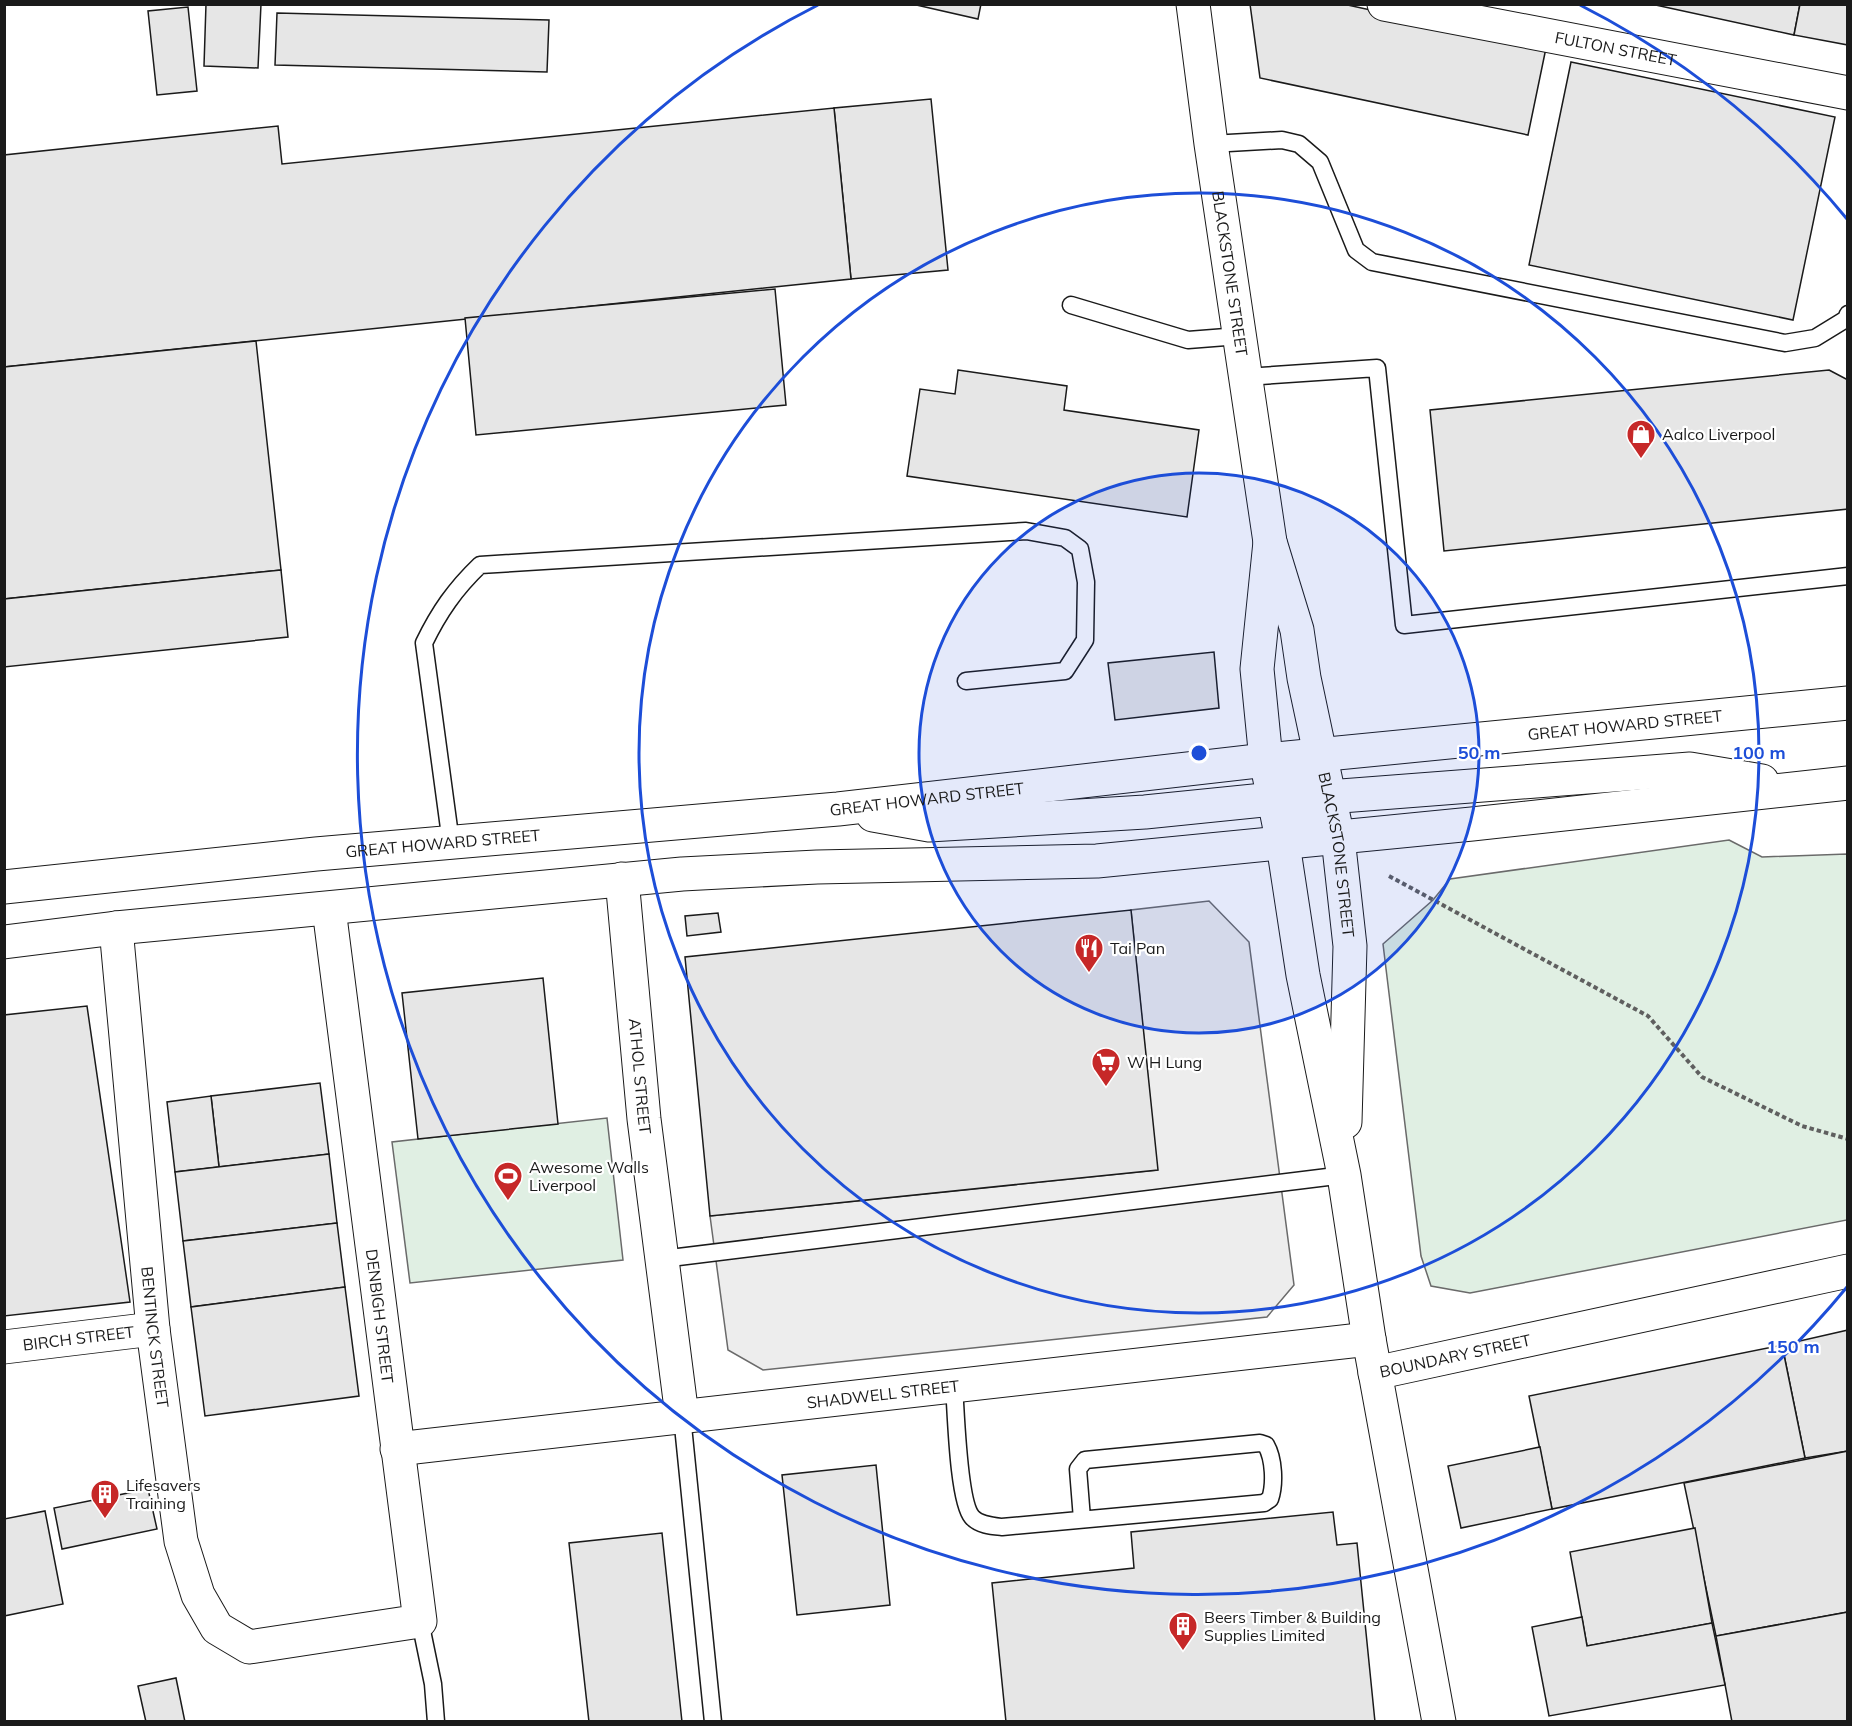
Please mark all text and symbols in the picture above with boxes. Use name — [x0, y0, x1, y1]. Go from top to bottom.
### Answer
street label: FULTON STREET — [1553, 27, 1679, 70]
street label: BLACKSTONE STREET — [1208, 189, 1252, 358]
shop icon: Aalco Liverpool — [1625, 418, 1657, 460]
place label: Aalco Liverpool — [1662, 424, 1775, 444]
street label: GREAT HOWARD STREET — [1527, 705, 1723, 744]
text: 50 m — [1458, 741, 1500, 764]
text: 100 m — [1732, 741, 1786, 764]
centre of rings — [1189, 743, 1209, 763]
street label: BLACKSTONE STREET — [1314, 770, 1359, 939]
street label: GREAT HOWARD STREET — [829, 778, 1025, 820]
street label: GREAT HOWARD STREET — [345, 825, 541, 861]
restaurant icon: Tai Pan — [1073, 932, 1105, 974]
place label: Tai Pan — [1110, 938, 1165, 958]
street label: ATHOL STREET — [625, 1017, 656, 1136]
supermarket icon: W H Lung — [1090, 1046, 1122, 1088]
place label: W H Lung — [1127, 1052, 1202, 1072]
place label: Awesome Walls Liverpool — [529, 1157, 649, 1195]
sports icon: Awesome Walls Liverpool — [492, 1160, 524, 1202]
street label: DENBIGH STREET — [362, 1248, 398, 1385]
street label: BENTINCK STREET — [137, 1266, 173, 1409]
street label: BIRCH STREET — [22, 1321, 136, 1355]
street label: BOUNDARY STREET — [1378, 1330, 1533, 1382]
text: 150 m — [1766, 1335, 1820, 1358]
street label: SHADWELL STREET — [806, 1375, 961, 1413]
place label: Lifesavers Training — [126, 1475, 201, 1513]
building icon: Lifesavers Training — [89, 1478, 121, 1520]
place label: Beers Timber & Building Supplies Limited — [1204, 1607, 1381, 1645]
building icon: Beers Timber & Building Supplies Limited — [1167, 1610, 1199, 1652]

